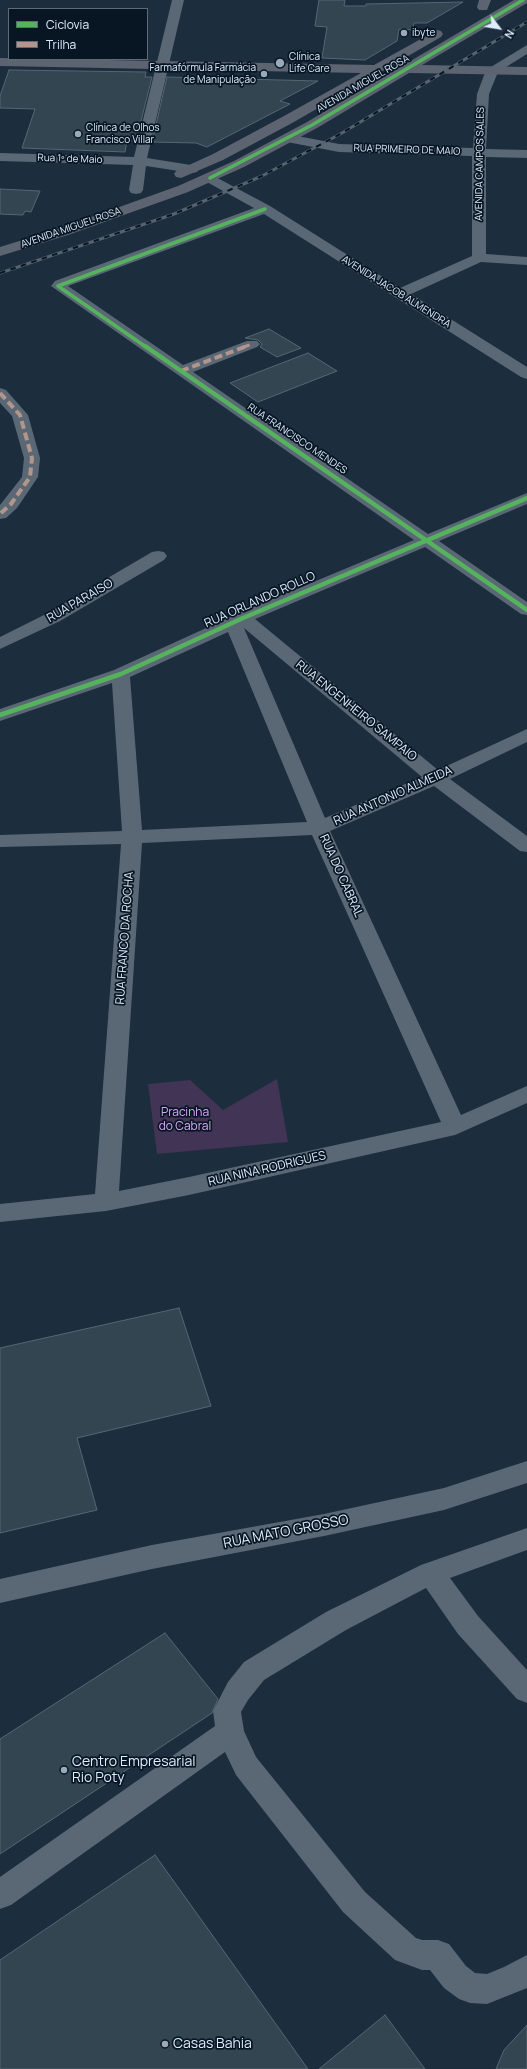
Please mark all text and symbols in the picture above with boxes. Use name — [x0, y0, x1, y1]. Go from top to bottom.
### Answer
legend — [8, 8, 148, 60]
north arrow — [479, 8, 519, 48]
text: Ciclovia — [46, 16, 89, 33]
place label: ibyte — [412, 27, 435, 39]
text: N — [501, 27, 518, 42]
marker: ibyte — [399, 28, 409, 38]
text: Trilha — [46, 36, 76, 53]
place label: Clínica Life Care — [289, 51, 330, 74]
street label: AVENIDA MIGUEL ROSA — [315, 53, 411, 115]
marker: Clínica Life Care — [274, 57, 286, 69]
place label: Farmafórmula Farmácia de Manipulação — [149, 62, 256, 86]
marker: Farmafórmula Farmácia de Manipulação — [259, 69, 269, 79]
street label: AVENIDA CAMPOS SALES — [473, 107, 487, 221]
place label: Clínica de Olhos Francisco Villar — [86, 122, 160, 146]
marker: Clínica de Olhos Francisco Villar — [73, 129, 83, 139]
street label: RUA PRIMEIRO DE MAIO — [353, 142, 461, 158]
street label: Rua 1º de Maio — [37, 152, 103, 166]
street label: AVENIDA MIGUEL ROSA — [19, 205, 123, 251]
street label: AVENIDA JACOB ALMENDRA — [339, 253, 453, 331]
street label: RUA FRANCISCO MENDES — [245, 401, 349, 477]
street label: RUA ORLANDO ROLLO — [202, 569, 318, 631]
street label: RUA PARAISO — [44, 576, 116, 626]
street label: RUA ENGENHEIRO SAMPAIO — [293, 658, 419, 764]
street label: RUA ANTONIO ALMEIDA — [331, 763, 455, 829]
street label: RUA DO CABRAL — [316, 832, 366, 920]
street label: RUA FRANCO DA ROCHA — [113, 871, 137, 1005]
park label: Pracinha do Cabral — [159, 1106, 211, 1134]
street label: RUA NINA RODRIGUES — [207, 1148, 327, 1190]
street label: RUA MATO GROSSO — [222, 1512, 350, 1552]
place label: Centro Empresarial Rio Poty — [72, 1754, 196, 1786]
marker: Centro Empresarial Rio Poty — [59, 1765, 69, 1775]
place label: Casas Bahia — [173, 2036, 252, 2052]
marker: Casas Bahia — [160, 2039, 170, 2049]

